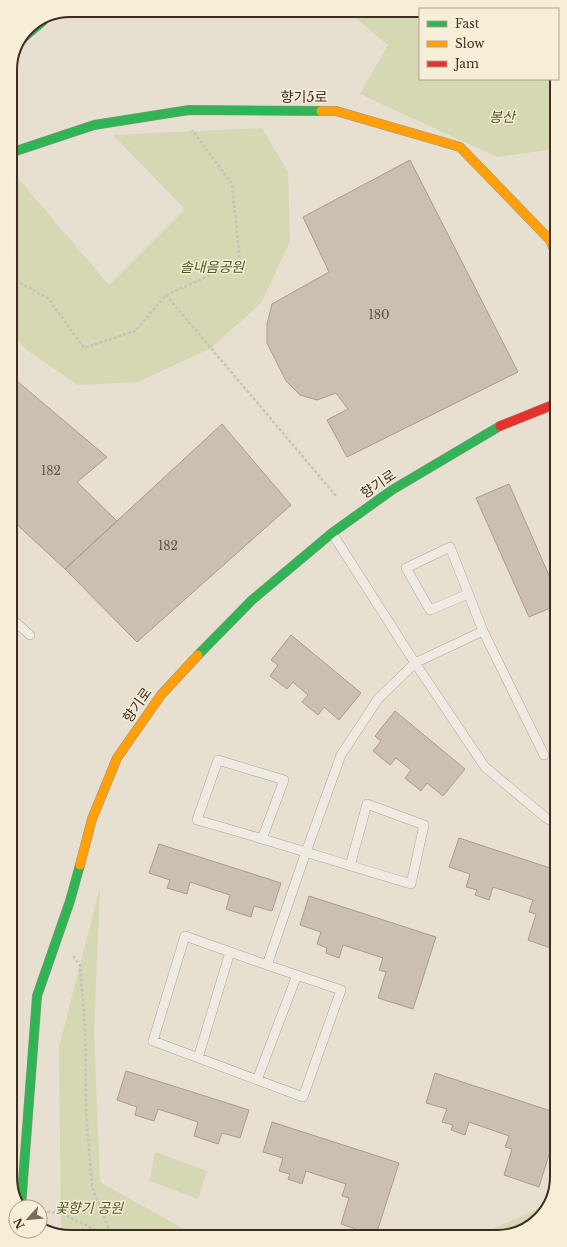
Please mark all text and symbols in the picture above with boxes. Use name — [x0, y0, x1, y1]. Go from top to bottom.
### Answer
legend — [419, 8, 559, 80]
text: Fast — [455, 16, 480, 31]
text: Slow — [455, 36, 485, 51]
text: Jam — [453, 56, 479, 71]
street label: 향기5로 — [281, 88, 327, 106]
park label: 봉산 — [489, 108, 517, 126]
park label: 솔내음공원 — [180, 258, 245, 276]
house number: 180 — [368, 307, 390, 322]
house number: 182 — [41, 463, 61, 478]
street label: 향기로 — [357, 466, 399, 502]
house number: 182 — [158, 538, 178, 553]
street label: 향기로 — [119, 684, 156, 726]
north arrow — [8, 1199, 48, 1239]
park label: 꽃향기 공원 — [55, 1199, 124, 1217]
text: N — [10, 1215, 28, 1231]

